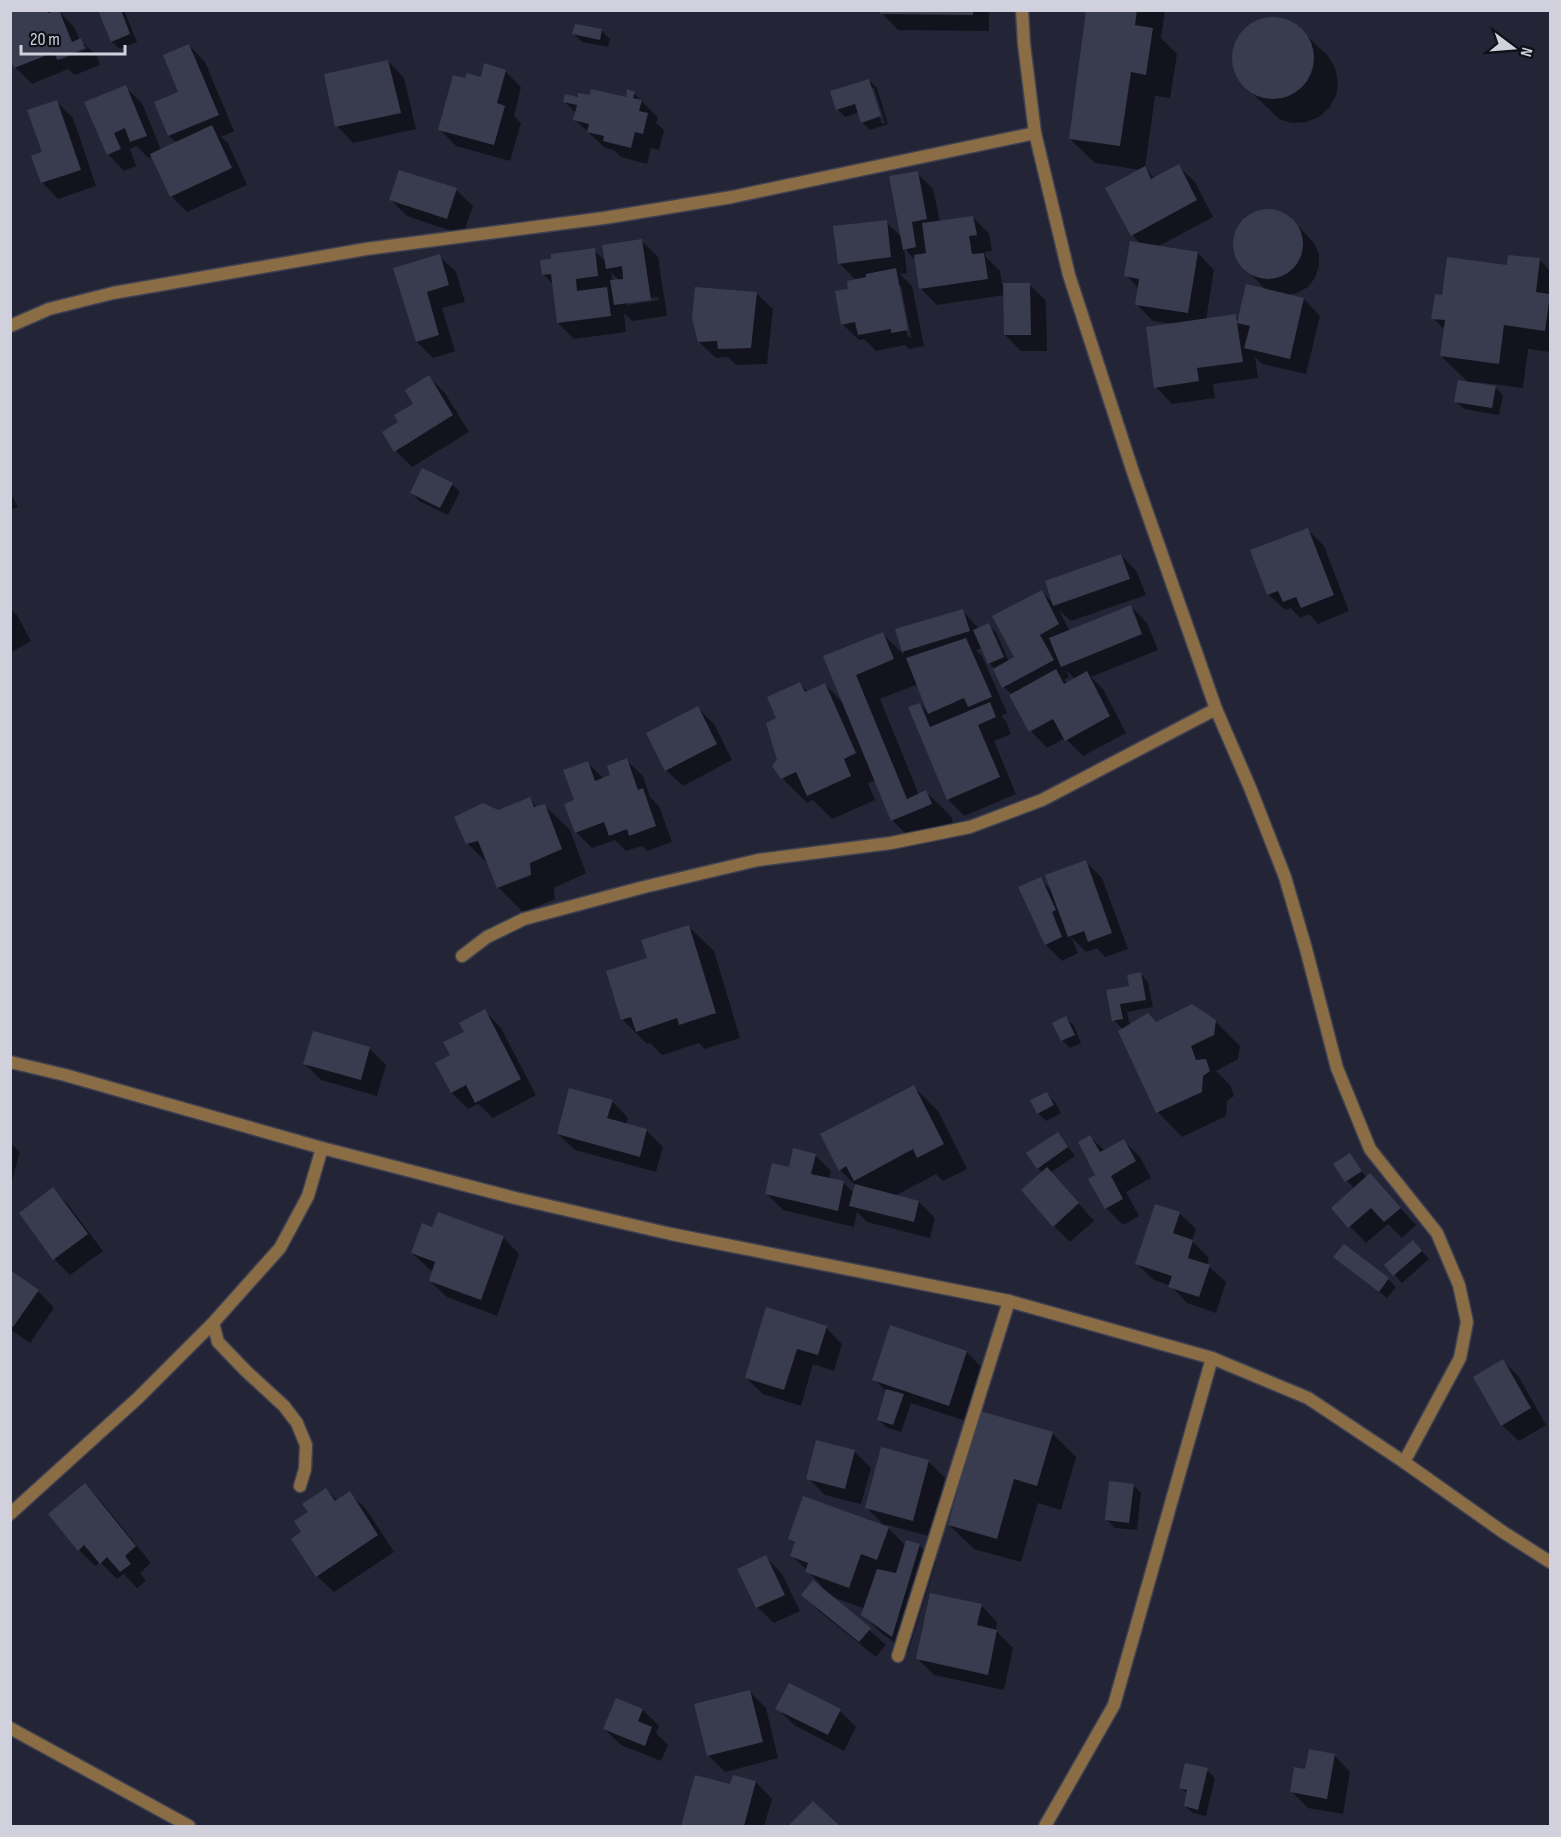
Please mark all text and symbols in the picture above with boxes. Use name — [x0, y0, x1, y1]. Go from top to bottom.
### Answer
scale bar — [21, 18, 124, 56]
north arrow — [1483, 18, 1543, 78]
text: 20 m — [30, 29, 60, 50]
text: N — [1516, 45, 1536, 58]

